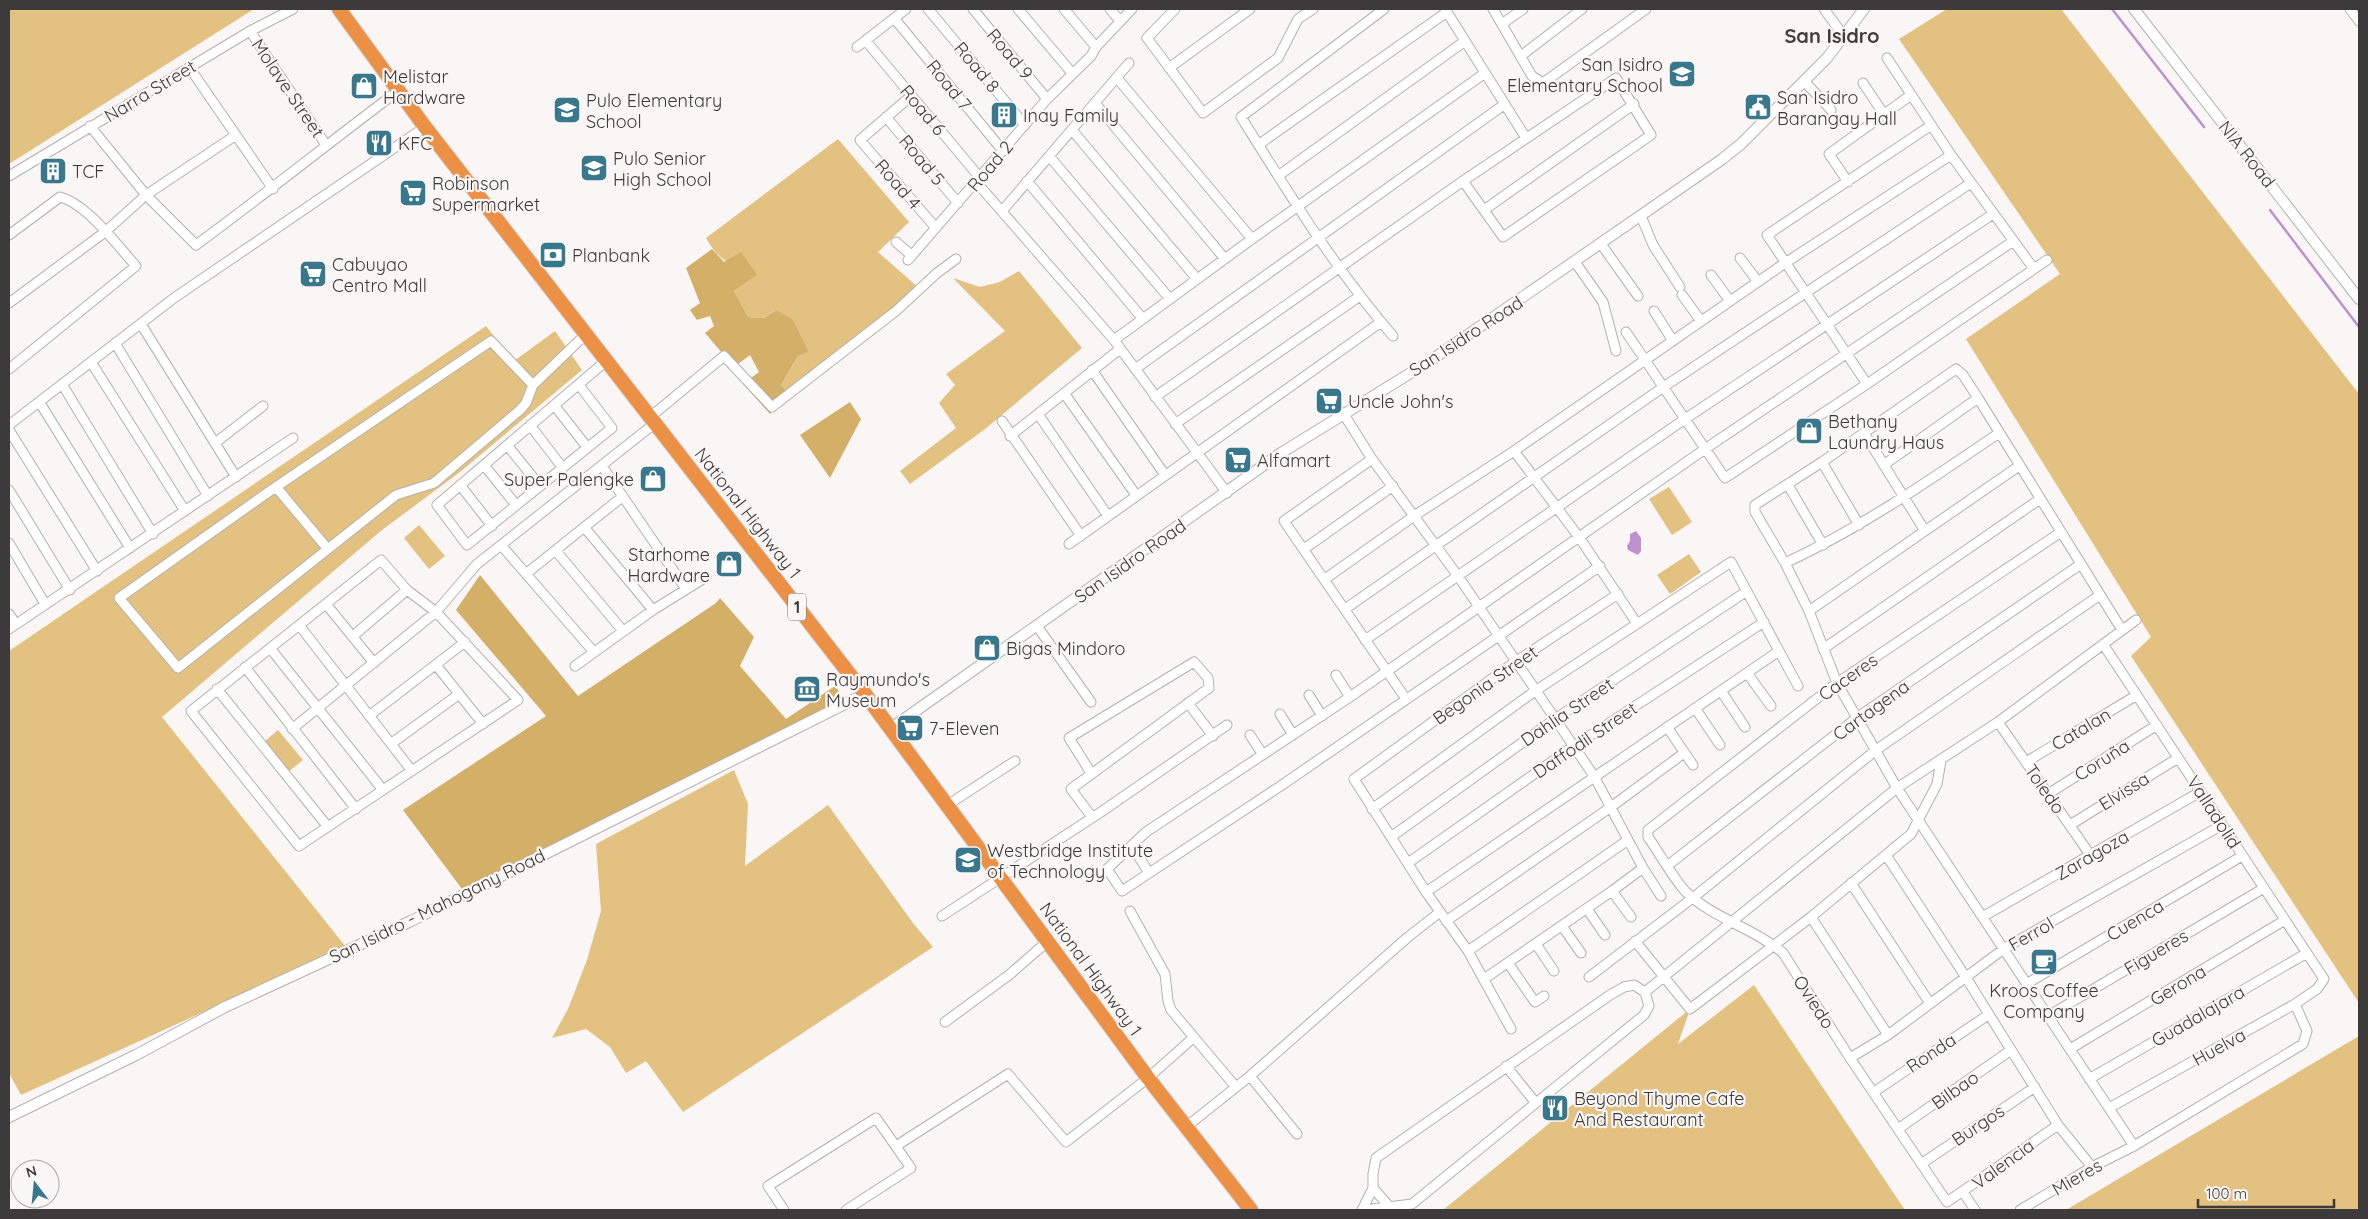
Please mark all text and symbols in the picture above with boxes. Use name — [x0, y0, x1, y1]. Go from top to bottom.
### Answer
district label: San Isidro — [1784, 23, 1880, 48]
street label: Road 9 — [982, 24, 1038, 84]
street label: Molave Street — [247, 34, 329, 142]
street label: Road 8 — [949, 37, 1005, 97]
place label: San Isidro Elementary School — [1507, 53, 1663, 97]
street label: Narra Street — [100, 55, 200, 127]
street label: Road 7 — [922, 55, 976, 115]
school or university icon: San Isidro Elementary School — [1667, 59, 1697, 89]
place label: Melistar Hardware — [383, 65, 466, 109]
shop icon: Melistar Hardware — [349, 71, 379, 101]
street label: Road 6 — [895, 80, 951, 140]
place label: San Isidro Barangay Hall — [1777, 86, 1897, 130]
place label: Pulo Elementary School — [586, 89, 722, 133]
public building icon: San Isidro Barangay Hall — [1743, 92, 1773, 122]
school or university icon: Pulo Elementary School — [552, 95, 582, 125]
building icon: Inay Family — [989, 100, 1019, 130]
place label: Inay Family — [1023, 104, 1119, 127]
street label: NIA Road — [2214, 116, 2280, 192]
restaurant icon: KFC — [364, 128, 394, 158]
street label: Road 5 — [894, 130, 950, 190]
place label: KFC — [398, 132, 432, 155]
street label: Road 2 — [962, 136, 1018, 196]
place label: Pulo Senior High School — [613, 147, 712, 191]
school or university icon: Pulo Senior High School — [579, 153, 609, 183]
street label: Road 4 — [870, 154, 926, 214]
building icon: TCF — [38, 156, 68, 186]
place label: TCF — [72, 160, 104, 183]
place label: Robinson Supermarket — [432, 172, 540, 216]
supermarket icon: Robinson Supermarket — [398, 178, 428, 208]
bank icon: Planbank — [538, 240, 568, 270]
place label: Planbank — [572, 244, 650, 267]
place label: Cabuyao Centro Mall — [332, 253, 427, 297]
supermarket icon: Cabuyao Centro Mall — [298, 259, 328, 289]
street label: San Isidro Road — [1405, 291, 1527, 381]
supermarket icon: Uncle John's — [1314, 386, 1344, 416]
place label: Uncle John's — [1348, 390, 1453, 413]
place label: Bethany Laundry Haus — [1828, 410, 1944, 454]
shop icon: Bethany Laundry Haus — [1794, 416, 1824, 446]
street label: National Highway 1 — [690, 443, 806, 583]
supermarket icon: Alfamart — [1223, 445, 1253, 475]
place label: Alfamart — [1257, 449, 1331, 472]
shop icon: Super Palengke — [638, 464, 668, 494]
place label: Super Palengke — [504, 468, 634, 491]
street label: San Isidro Road — [1070, 514, 1190, 608]
place label: Starhome Hardware — [627, 543, 710, 587]
shop icon: Starhome Hardware — [714, 549, 744, 579]
road number: 1 — [788, 594, 806, 620]
shop icon: Bigas Mindoro — [972, 633, 1002, 663]
place label: Bigas Mindoro — [1006, 637, 1125, 660]
street label: Begonia Street — [1428, 640, 1542, 730]
street label: Caceres — [1814, 648, 1882, 706]
place label: Raymundo's Museum — [826, 668, 930, 712]
street label: Dahlia Street — [1516, 673, 1618, 751]
museum icon: Raymundo's Museum — [792, 674, 822, 704]
street label: Cartagena — [1828, 675, 1914, 745]
street label: Daffodil Street — [1529, 697, 1641, 783]
street label: Catalan — [2047, 702, 2115, 756]
supermarket icon: 7-Eleven — [895, 713, 925, 743]
place label: 7-Eleven — [929, 717, 1000, 740]
street label: Coruña — [2070, 734, 2134, 786]
street label: Toledo — [2020, 760, 2070, 818]
street label: Elvissa — [2094, 767, 2154, 815]
street label: Valladolid — [2182, 771, 2246, 853]
street label: Zaragoza — [2051, 825, 2133, 885]
place label: Westbridge Institute of Technology — [987, 839, 1153, 883]
street label: San Isidro - Mahogany Road — [325, 844, 549, 968]
school or university icon: Westbridge Institute of Technology — [953, 845, 983, 875]
street label: Cuenca — [2102, 894, 2168, 946]
street label: National Highway 1 — [1035, 898, 1147, 1040]
street label: Ferrol — [2004, 912, 2058, 956]
street label: Figueres — [2120, 924, 2192, 980]
cafe icon: Kroos Coffee Company — [2029, 947, 2059, 977]
street label: Gerona — [2146, 959, 2210, 1011]
street label: Oviedo — [1788, 971, 1840, 1033]
place label: Kroos Coffee Company — [1989, 979, 2099, 1023]
street label: Guadalajara — [2147, 980, 2249, 1052]
street label: Huelva — [2188, 1023, 2250, 1071]
street label: Ronda — [1902, 1028, 1960, 1078]
street label: Bilbao — [1927, 1066, 1983, 1114]
place label: Beyond Thyme Cafe And Restaurant — [1574, 1087, 1744, 1131]
restaurant icon: Beyond Thyme Cafe And Restaurant — [1540, 1093, 1570, 1123]
street label: Burgos — [1947, 1099, 2009, 1151]
street label: Valencia — [1967, 1134, 2039, 1194]
street label: Mieres — [2048, 1154, 2106, 1200]
north arrow — [10, 1159, 60, 1209]
text: N — [24, 1161, 39, 1182]
scale bar — [2198, 1176, 2334, 1208]
text: 100 m — [2206, 1184, 2247, 1203]

